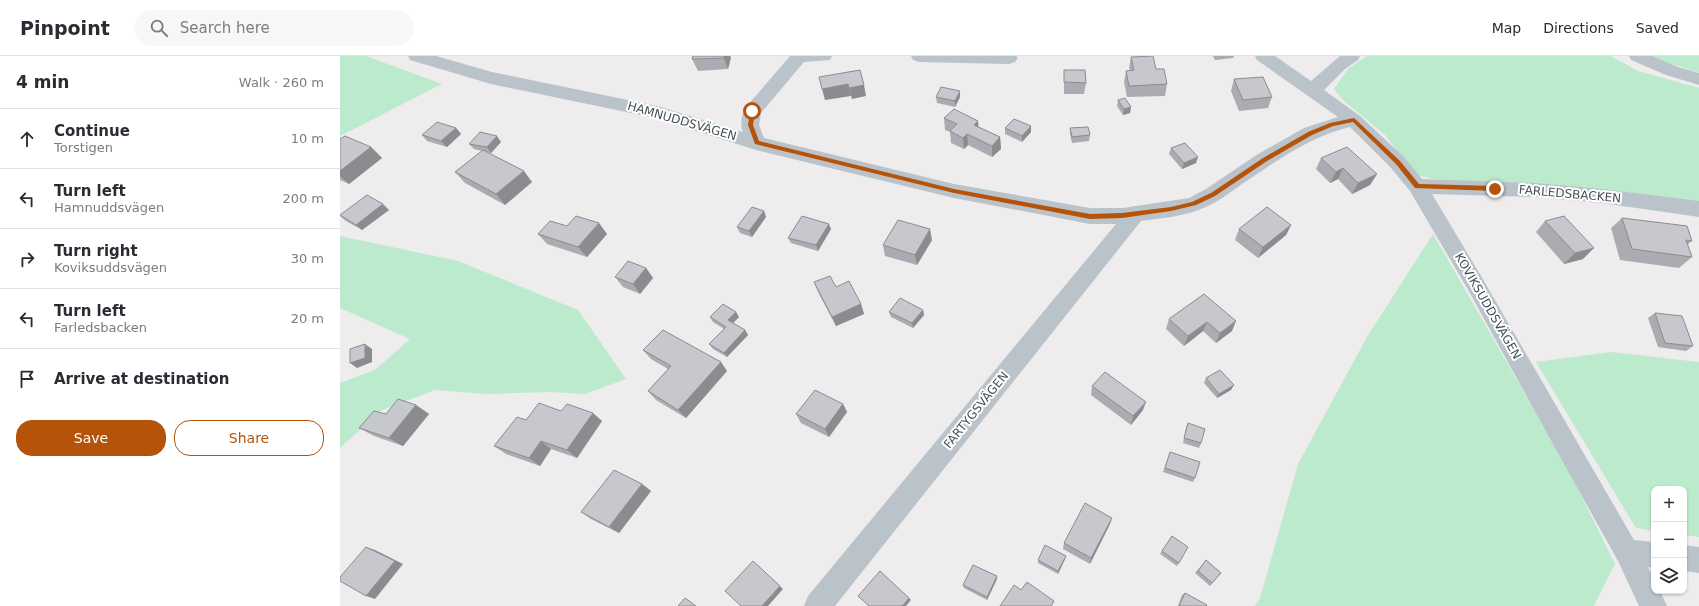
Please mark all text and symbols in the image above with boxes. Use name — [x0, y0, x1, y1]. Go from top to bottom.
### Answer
search box — [134, 10, 414, 46]
text: Pinpoint — [20, 17, 110, 39]
icon: search — [148, 17, 170, 39]
text: Search here — [180, 19, 270, 37]
text: Map — [1492, 20, 1521, 36]
text: Directions — [1543, 20, 1614, 36]
text: Saved — [1636, 20, 1679, 36]
text: 4 min — [16, 72, 69, 92]
text: Walk · 260 m — [239, 75, 324, 90]
street label: HAMNUDDSVÄGEN — [626, 98, 738, 143]
route start — [743, 102, 761, 120]
text: Continue — [54, 122, 130, 140]
icon: ahead — [16, 128, 38, 150]
text: 10 m — [291, 131, 324, 146]
text: Torstigen — [54, 140, 113, 155]
route end — [1486, 180, 1504, 198]
text: Turn left — [54, 182, 126, 200]
street label: FARLEDSBACKEN — [1518, 183, 1622, 205]
icon: left — [16, 188, 38, 210]
text: 200 m — [282, 191, 324, 206]
text: Hamnuddsvägen — [54, 200, 164, 215]
text: Turn right — [54, 242, 138, 260]
icon: right — [16, 248, 38, 270]
street label: KOVIKSUDDSVÄGEN — [1452, 250, 1525, 361]
text: 30 m — [291, 251, 324, 266]
text: Koviksuddsvägen — [54, 260, 167, 275]
text: Turn left — [54, 302, 126, 320]
icon: left — [16, 308, 38, 330]
text: 20 m — [291, 311, 324, 326]
text: Farledsbacken — [54, 320, 147, 335]
icon: arrive — [16, 368, 38, 390]
street label: FARTYGSVÄGEN — [940, 368, 1011, 451]
text: Arrive at destination — [54, 370, 229, 388]
button: Save — [16, 420, 166, 456]
button: Share — [174, 420, 324, 456]
map controls — [1651, 486, 1687, 594]
button: + — [1651, 486, 1687, 522]
button: − — [1651, 522, 1687, 558]
button: layers — [1651, 558, 1687, 594]

